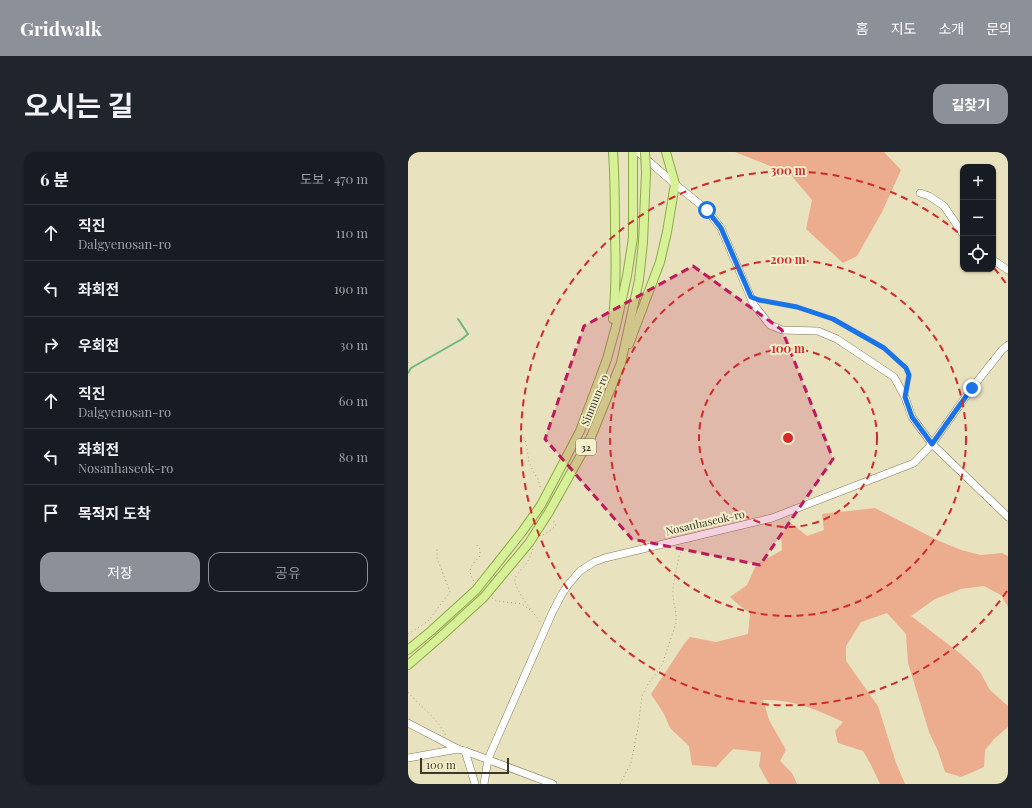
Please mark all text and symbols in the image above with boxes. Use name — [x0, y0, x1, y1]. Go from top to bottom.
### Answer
text: Gridwalk — [20, 15, 102, 41]
text: 홈 — [856, 19, 869, 38]
text: 지도 — [891, 19, 916, 38]
text: 소개 — [938, 19, 964, 38]
text: 문의 — [986, 19, 1012, 38]
button: 길찾기 — [933, 84, 1008, 124]
text: 오시는 길 — [24, 86, 134, 123]
text: 300 m — [771, 162, 806, 178]
map controls — [960, 164, 996, 272]
button: + — [960, 164, 996, 200]
text: 6 분 — [40, 168, 69, 190]
text: 도보 · 470 m — [300, 170, 368, 187]
button: − — [960, 200, 996, 236]
route start — [698, 201, 716, 219]
text: 직진 — [78, 215, 106, 235]
icon: ahead — [40, 222, 62, 244]
text: 110 m — [336, 224, 368, 241]
text: Dalgyenosan-ro — [78, 235, 171, 252]
button: locate — [960, 236, 996, 272]
text: 200 m — [770, 251, 806, 267]
icon: left — [40, 278, 62, 300]
text: 좌회전 — [78, 279, 119, 299]
text: 190 m — [334, 280, 368, 297]
icon: right — [40, 334, 62, 356]
text: 우회전 — [78, 335, 119, 355]
text: 30 m — [340, 336, 368, 353]
text: 100 m — [771, 340, 805, 356]
street label: Sinmun-ro — [577, 372, 611, 428]
route end — [963, 379, 981, 397]
text: 직진 — [78, 383, 106, 403]
icon: ahead — [40, 390, 62, 412]
text: 60 m — [339, 392, 368, 409]
text: Dalgyenosan-ro — [78, 403, 171, 420]
centre of rings — [781, 431, 795, 445]
text: 좌회전 — [78, 439, 119, 459]
road number: 32 — [576, 439, 596, 455]
icon: left — [40, 446, 62, 468]
text: 80 m — [339, 448, 368, 465]
text: Nosanhaseok-ro — [78, 459, 173, 476]
icon: arrive — [40, 502, 62, 524]
text: 목적지 도착 — [78, 503, 151, 523]
street label: Nosanhaseok-ro — [664, 506, 746, 538]
button: 저장 — [40, 552, 200, 592]
button: 공유 — [208, 552, 368, 592]
scale bar — [420, 756, 509, 775]
text: 100 m — [426, 757, 456, 772]

